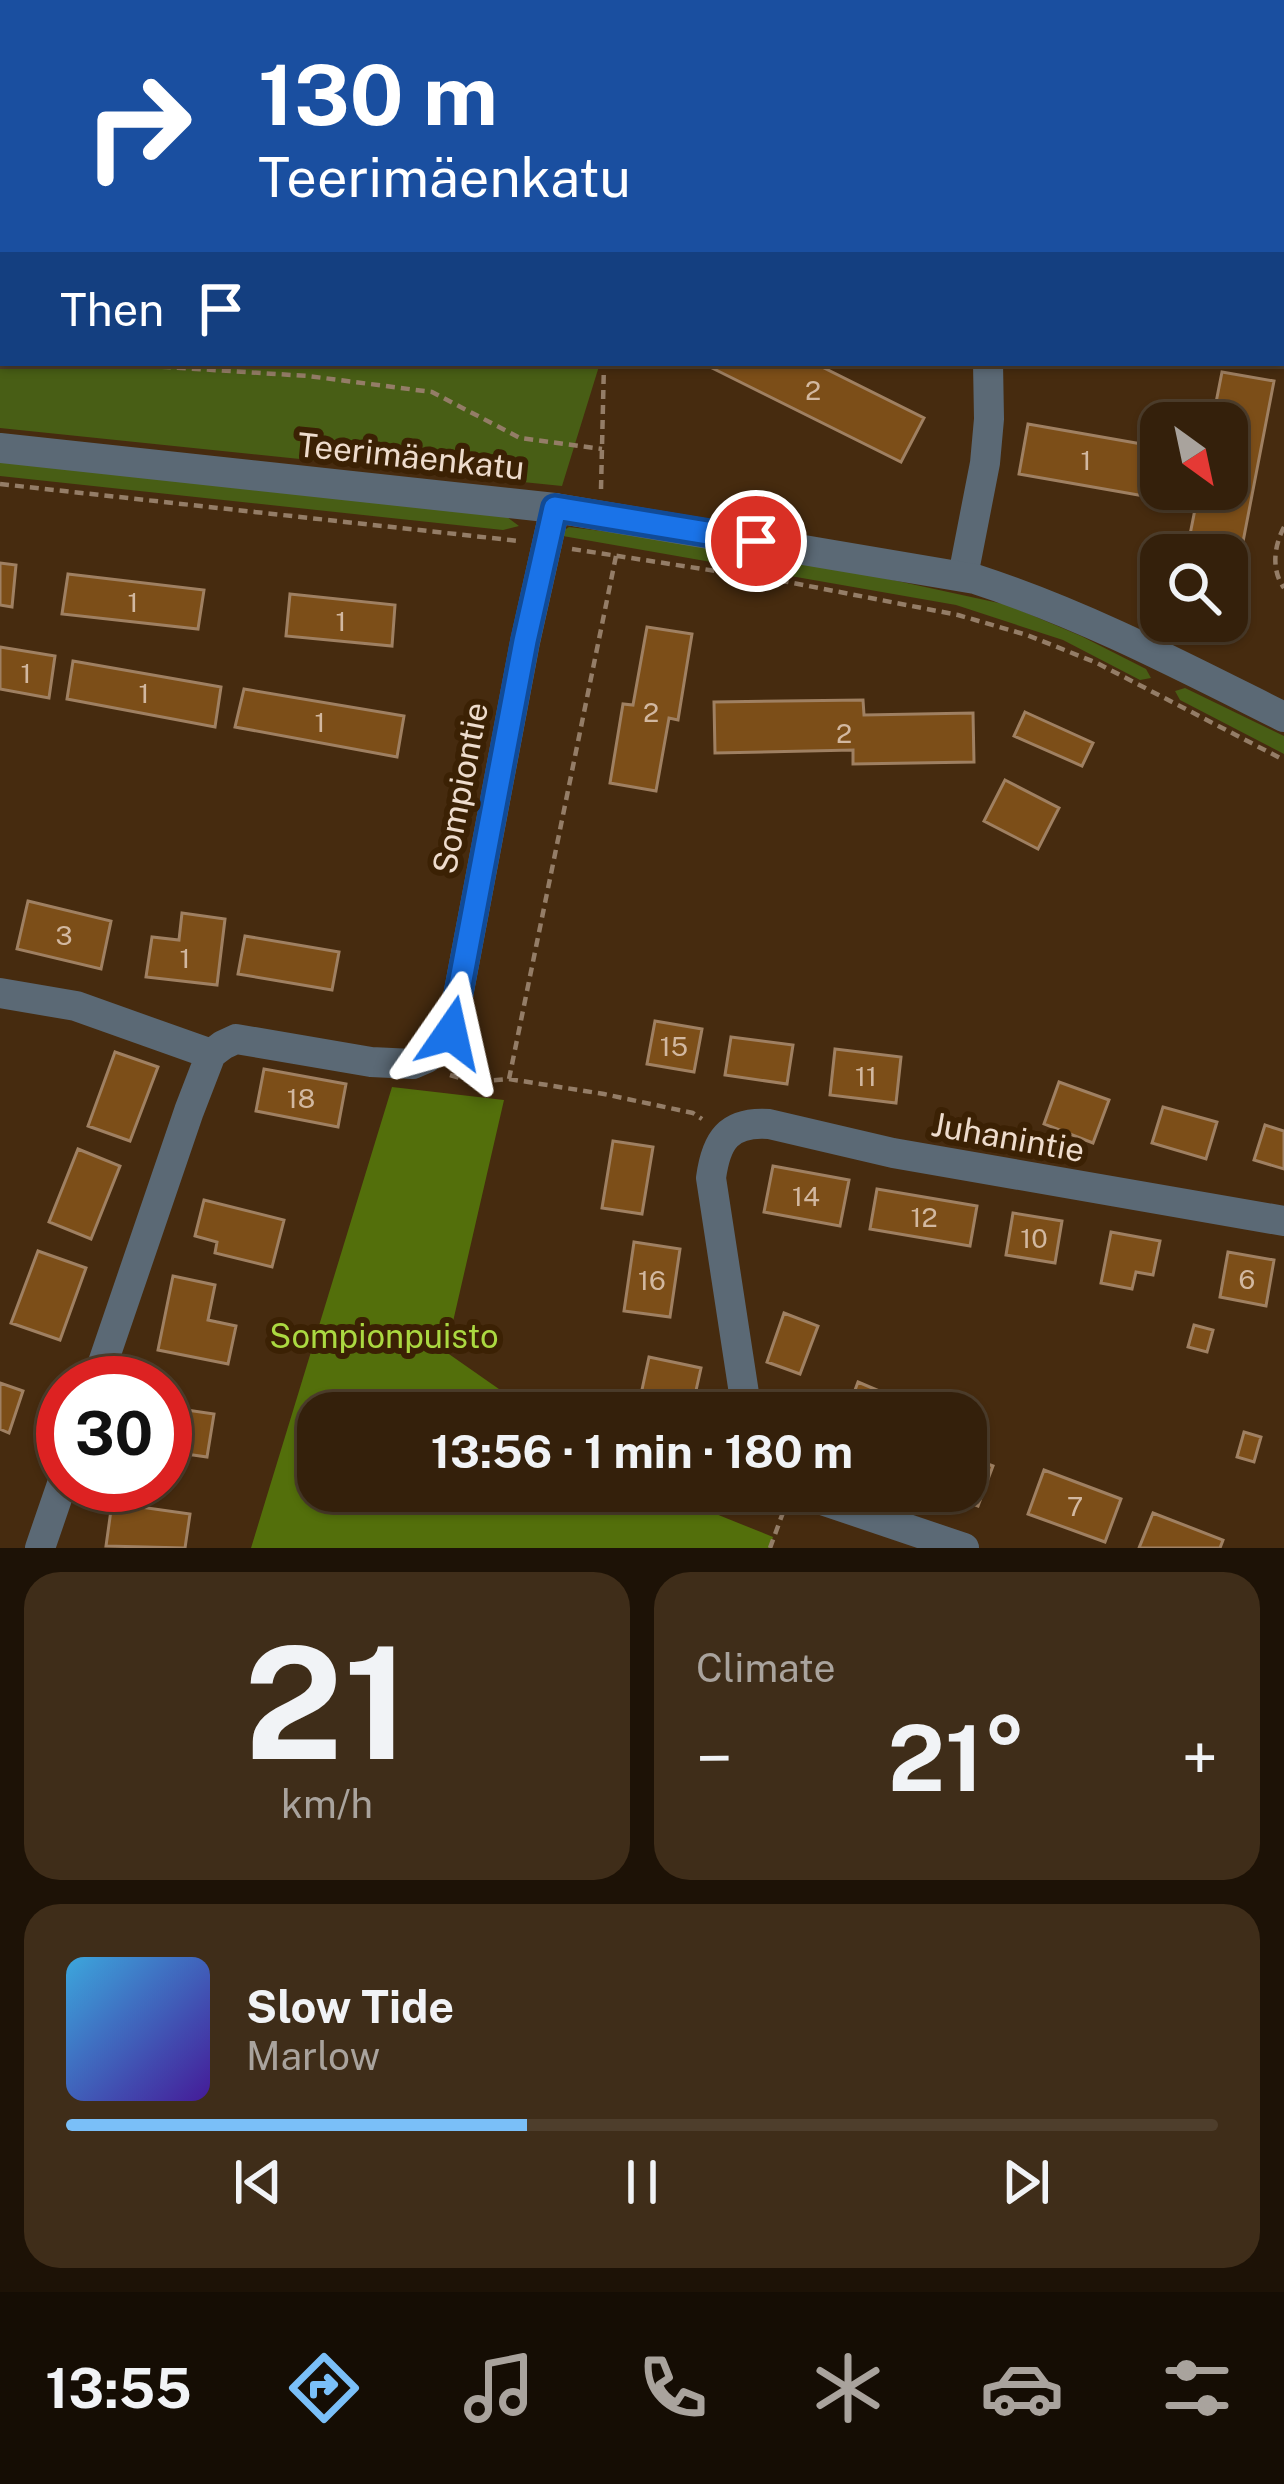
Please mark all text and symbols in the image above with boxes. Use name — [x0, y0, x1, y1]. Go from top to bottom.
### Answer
text: 130 m — [258, 45, 498, 144]
icon: right — [60, 48, 216, 204]
text: Teerimäenkatu — [258, 146, 631, 209]
icon: arrive — [188, 276, 254, 342]
text: Then — [60, 283, 164, 336]
house number: 2 — [805, 374, 821, 406]
north arrow — [1140, 402, 1248, 510]
map controls — [1140, 402, 1248, 642]
street label: Teerimäenkatu — [296, 425, 526, 487]
house number: 1 — [1081, 444, 1092, 476]
pin — [705, 490, 807, 592]
icon: arrive — [723, 508, 789, 574]
button: search — [1140, 534, 1248, 642]
house number: 1 — [128, 586, 139, 618]
house number: 1 — [336, 605, 347, 637]
house number: 1 — [21, 657, 32, 689]
house number: 1 — [139, 677, 150, 709]
house number: 2 — [643, 696, 659, 728]
street label: Sompiontie — [425, 699, 495, 877]
house number: 1 — [315, 706, 326, 738]
house number: 2 — [836, 717, 852, 749]
house number: 3 — [55, 919, 73, 951]
house number: 1 — [180, 942, 191, 974]
position arrow — [388, 970, 514, 1096]
house number: 15 — [660, 1030, 688, 1062]
house number: 11 — [855, 1060, 877, 1092]
house number: 18 — [287, 1082, 315, 1114]
street label: Juhanintie — [928, 1105, 1088, 1169]
house number: 14 — [792, 1180, 820, 1212]
house number: 12 — [910, 1201, 938, 1233]
house number: 10 — [1020, 1222, 1048, 1254]
house number: 6 — [1239, 1263, 1255, 1295]
house number: 16 — [638, 1264, 666, 1296]
park label: Sompionpuisto — [269, 1317, 499, 1355]
speed limit sign: 30 — [36, 1356, 192, 1512]
text: 13:56 · 1 min · 180 m — [431, 1425, 853, 1478]
house number: 7 — [1067, 1490, 1083, 1522]
text: 21 — [244, 1611, 410, 1794]
text: Climate — [696, 1645, 836, 1691]
text: 21° — [888, 1705, 1026, 1811]
text: − — [696, 1719, 733, 1797]
text: + — [1181, 1719, 1218, 1797]
text: km/h — [281, 1781, 373, 1827]
text: Slow Tide — [246, 1980, 454, 2033]
text: Marlow — [246, 2033, 380, 2079]
icon: previous — [225, 2149, 291, 2215]
icon: pause — [609, 2149, 675, 2215]
icon: next — [993, 2149, 1059, 2215]
icon: directions — [282, 2346, 366, 2430]
icon: music — [457, 2346, 541, 2430]
icon: phone — [631, 2346, 715, 2430]
icon: climate — [806, 2346, 890, 2430]
icon: car — [980, 2346, 1064, 2430]
icon: filters — [1155, 2346, 1239, 2430]
text: 13:55 — [45, 2357, 192, 2420]

